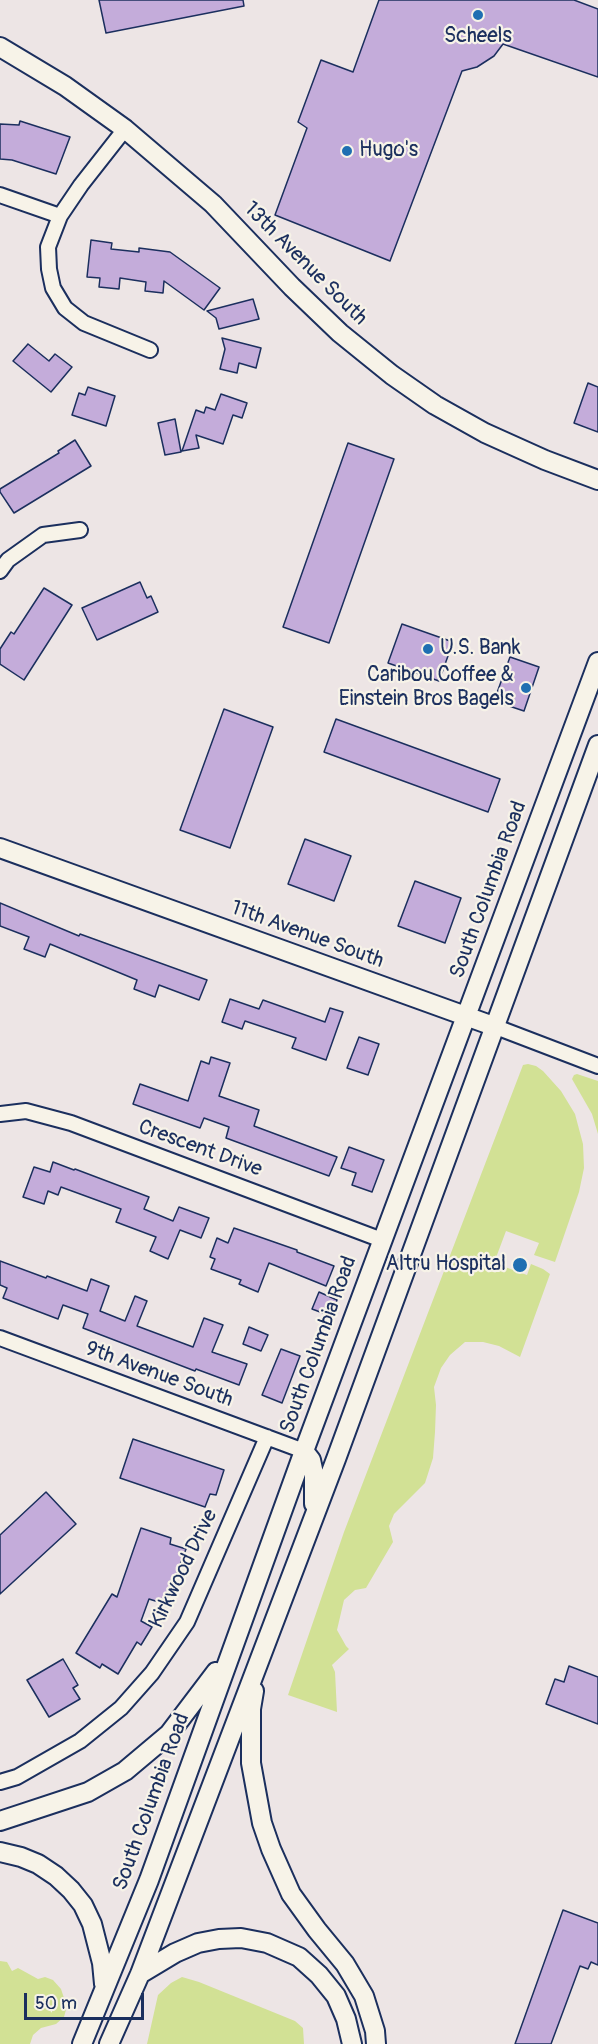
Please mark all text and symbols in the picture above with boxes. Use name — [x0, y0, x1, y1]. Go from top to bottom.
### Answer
marker: Scheels — [471, 8, 485, 22]
place label: Scheels — [444, 24, 512, 50]
place label: Hugo's — [359, 138, 418, 164]
marker: Hugo's — [340, 144, 354, 158]
street label: 13th Avenue South — [238, 197, 372, 331]
place label: U.S. Bank — [440, 636, 521, 662]
marker: U.S. Bank — [421, 642, 435, 656]
place label: Caribou Coffee & Einstein Bros Bagels — [339, 663, 514, 713]
marker: Caribou Coffee & Einstein Bros Bagels — [519, 681, 533, 695]
street label: South Columbia Road — [445, 798, 533, 982]
street label: 11th Avenue South — [227, 896, 387, 974]
street label: Crescent Drive — [135, 1115, 265, 1183]
place label: Altru Hospital — [385, 1252, 506, 1278]
street label: South Columbia Road — [275, 1253, 363, 1437]
marker: Altru Hospital — [511, 1256, 529, 1274]
street label: 9th Avenue South — [82, 1337, 236, 1413]
street label: Kirkwood Drive — [144, 1505, 224, 1633]
street label: South Columbia Road — [108, 1710, 196, 1894]
scale bar — [27, 1981, 147, 2019]
text: 50 m — [35, 1992, 77, 2015]

